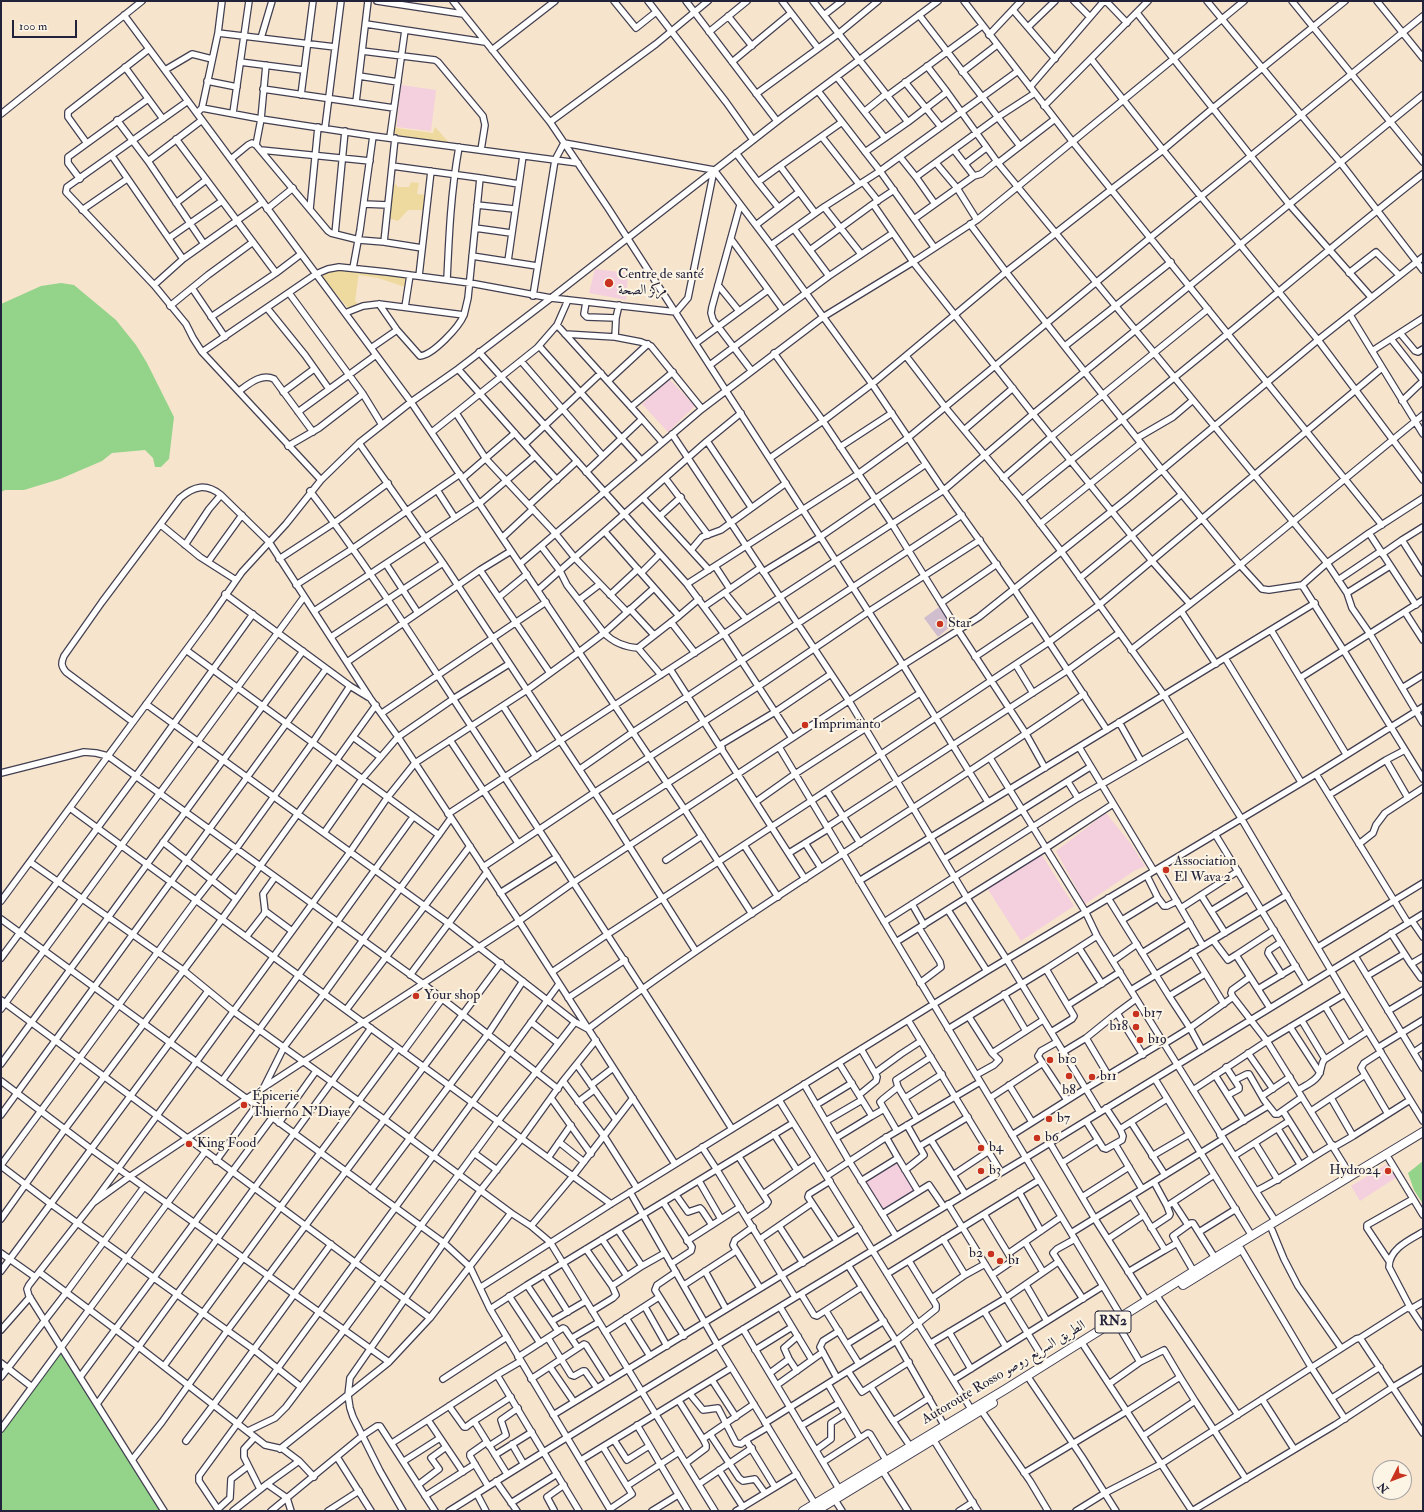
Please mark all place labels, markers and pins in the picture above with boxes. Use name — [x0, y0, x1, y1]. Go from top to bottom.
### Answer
place label: Centre de santé مركز الصحة — [618, 267, 704, 300]
marker: Centre de santé مركز الصحة — [603, 277, 615, 289]
place label: Star — [948, 616, 971, 632]
marker: Star — [935, 619, 945, 629]
place label: Imprimänto — [813, 717, 880, 733]
marker: Imprimänto — [800, 720, 810, 730]
place label: Association El Wava 2 — [1174, 854, 1237, 886]
marker: Association El Wava 2 — [1161, 865, 1171, 875]
place label: Your shop — [424, 988, 480, 1004]
marker: Your shop — [411, 991, 421, 1001]
place label: b17 — [1144, 1006, 1162, 1022]
marker: b17 — [1131, 1009, 1141, 1019]
place label: b18 — [1110, 1019, 1128, 1035]
marker: b18 — [1131, 1022, 1141, 1032]
place label: b19 — [1148, 1032, 1167, 1048]
marker: b19 — [1135, 1035, 1145, 1045]
place label: b10 — [1058, 1052, 1077, 1068]
marker: b10 — [1045, 1055, 1055, 1065]
place label: b11 — [1100, 1069, 1117, 1085]
marker: b8 — [1064, 1071, 1074, 1081]
marker: b11 — [1087, 1072, 1097, 1082]
place label: b8 — [1062, 1083, 1076, 1099]
place label: Épicerie Thierno N'Diaye — [252, 1089, 350, 1122]
marker: Épicerie Thierno N'Diaye — [239, 1100, 249, 1110]
place label: b7 — [1057, 1111, 1070, 1127]
marker: b7 — [1044, 1114, 1054, 1124]
place label: b6 — [1045, 1130, 1059, 1146]
marker: b6 — [1032, 1133, 1042, 1143]
place label: King Food — [197, 1136, 256, 1152]
marker: King Food — [184, 1139, 194, 1149]
place label: b4 — [989, 1140, 1003, 1156]
marker: b4 — [976, 1143, 986, 1153]
place label: b3 — [989, 1163, 1001, 1179]
place label: Hydro24 — [1329, 1163, 1380, 1179]
marker: b3 — [976, 1166, 986, 1176]
marker: Hydro24 — [1383, 1166, 1393, 1176]
place label: b2 — [969, 1246, 983, 1262]
marker: b2 — [986, 1249, 996, 1259]
place label: b1 — [1008, 1253, 1020, 1269]
marker: b1 — [995, 1256, 1005, 1266]

